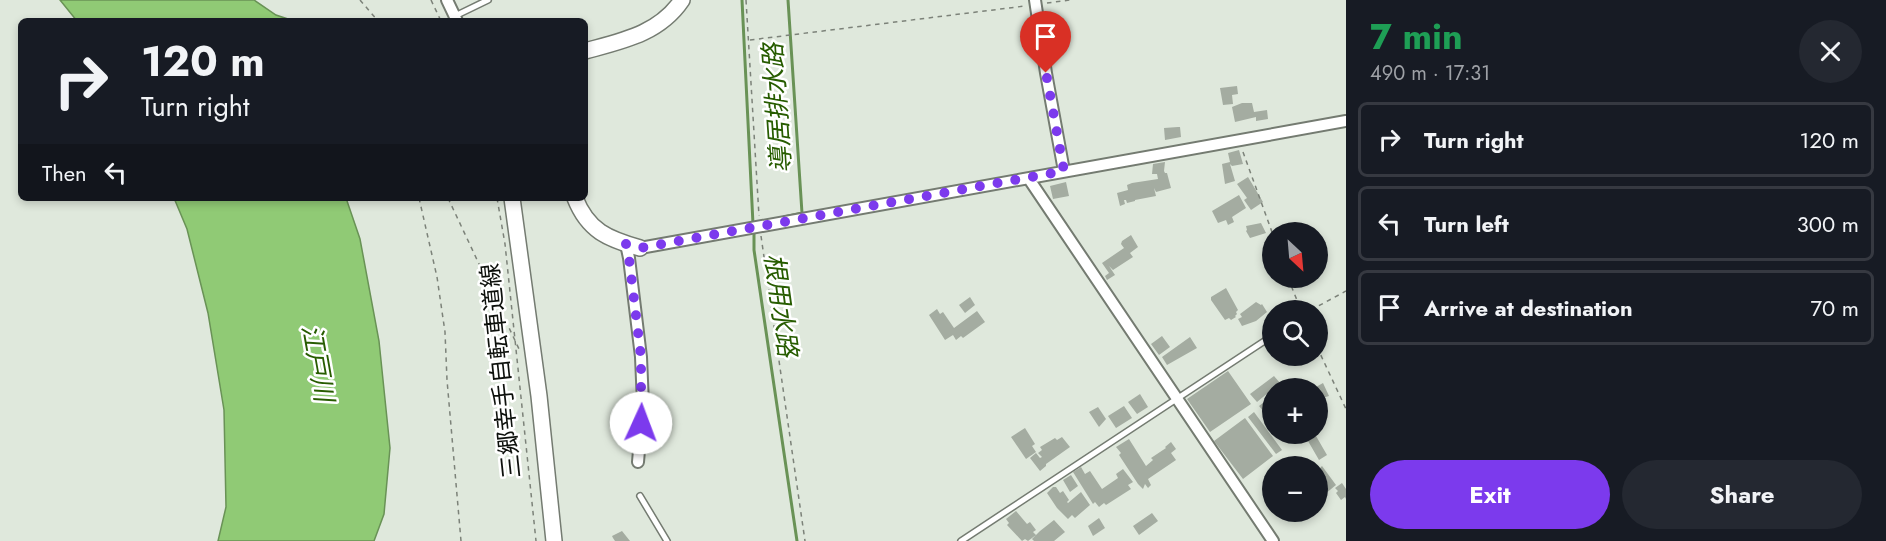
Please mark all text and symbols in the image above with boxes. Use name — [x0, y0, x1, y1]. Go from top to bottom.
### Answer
text: 7 min — [1370, 10, 1463, 62]
pin — [1020, 11, 1071, 73]
icon: arrive — [1029, 20, 1062, 53]
button: close — [1799, 20, 1862, 83]
text: 120 m — [141, 31, 265, 92]
water label: 導居排水路 — [753, 40, 800, 174]
icon: right — [42, 42, 120, 120]
text: 490 m · 17:31 — [1370, 59, 1490, 88]
text: Turn right — [141, 87, 249, 126]
icon: right — [1373, 123, 1406, 156]
text: Turn right — [1424, 124, 1524, 156]
text: 120 m — [1800, 124, 1859, 156]
icon: left — [99, 156, 132, 189]
text: Then — [42, 157, 87, 189]
icon: left — [1373, 207, 1406, 240]
text: Turn left — [1424, 208, 1509, 240]
text: 300 m — [1797, 208, 1859, 240]
north arrow — [1262, 222, 1328, 288]
map controls — [1262, 222, 1328, 522]
water label: 根用水路 — [755, 251, 807, 361]
street label: 三郷幸手自転車道線 — [472, 262, 529, 480]
icon: arrive — [1373, 291, 1406, 324]
text: Arrive at destination — [1424, 292, 1633, 324]
text: 70 m — [1810, 292, 1859, 324]
button: search — [1262, 300, 1328, 366]
water label: 江戸川 — [293, 321, 344, 408]
button: + — [1262, 378, 1328, 444]
position arrow — [609, 391, 673, 455]
button: − — [1262, 456, 1328, 522]
button: Exit — [1370, 460, 1610, 529]
button: Share — [1622, 460, 1862, 529]

